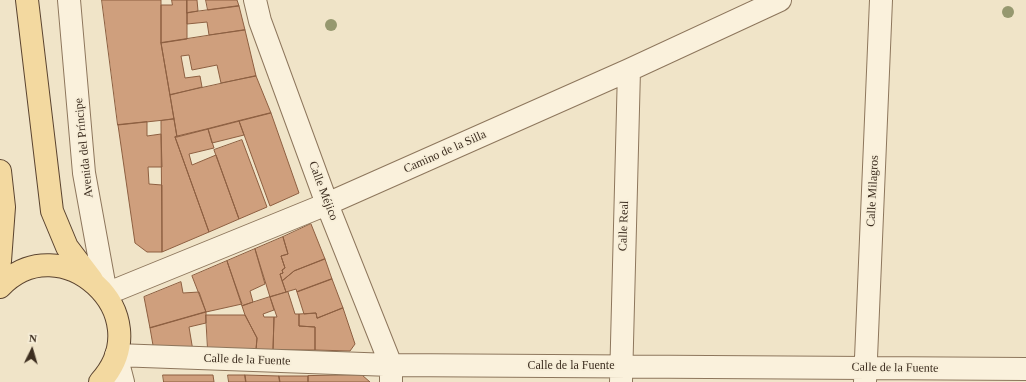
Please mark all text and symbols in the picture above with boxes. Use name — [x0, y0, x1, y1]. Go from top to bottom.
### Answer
street label: Avenida del Príncipe — [72, 97, 96, 199]
street label: Camino de la Silla — [401, 127, 489, 177]
street label: Calle Milagros — [864, 155, 882, 227]
street label: Calle Méjico — [305, 159, 341, 223]
street label: Calle Real — [616, 201, 632, 251]
north arrow — [12, 330, 52, 370]
text: N — [29, 332, 38, 344]
street label: Calle de la Fuente — [203, 351, 291, 369]
street label: Calle de la Fuente — [528, 359, 614, 373]
street label: Calle de la Fuente — [851, 360, 939, 376]

